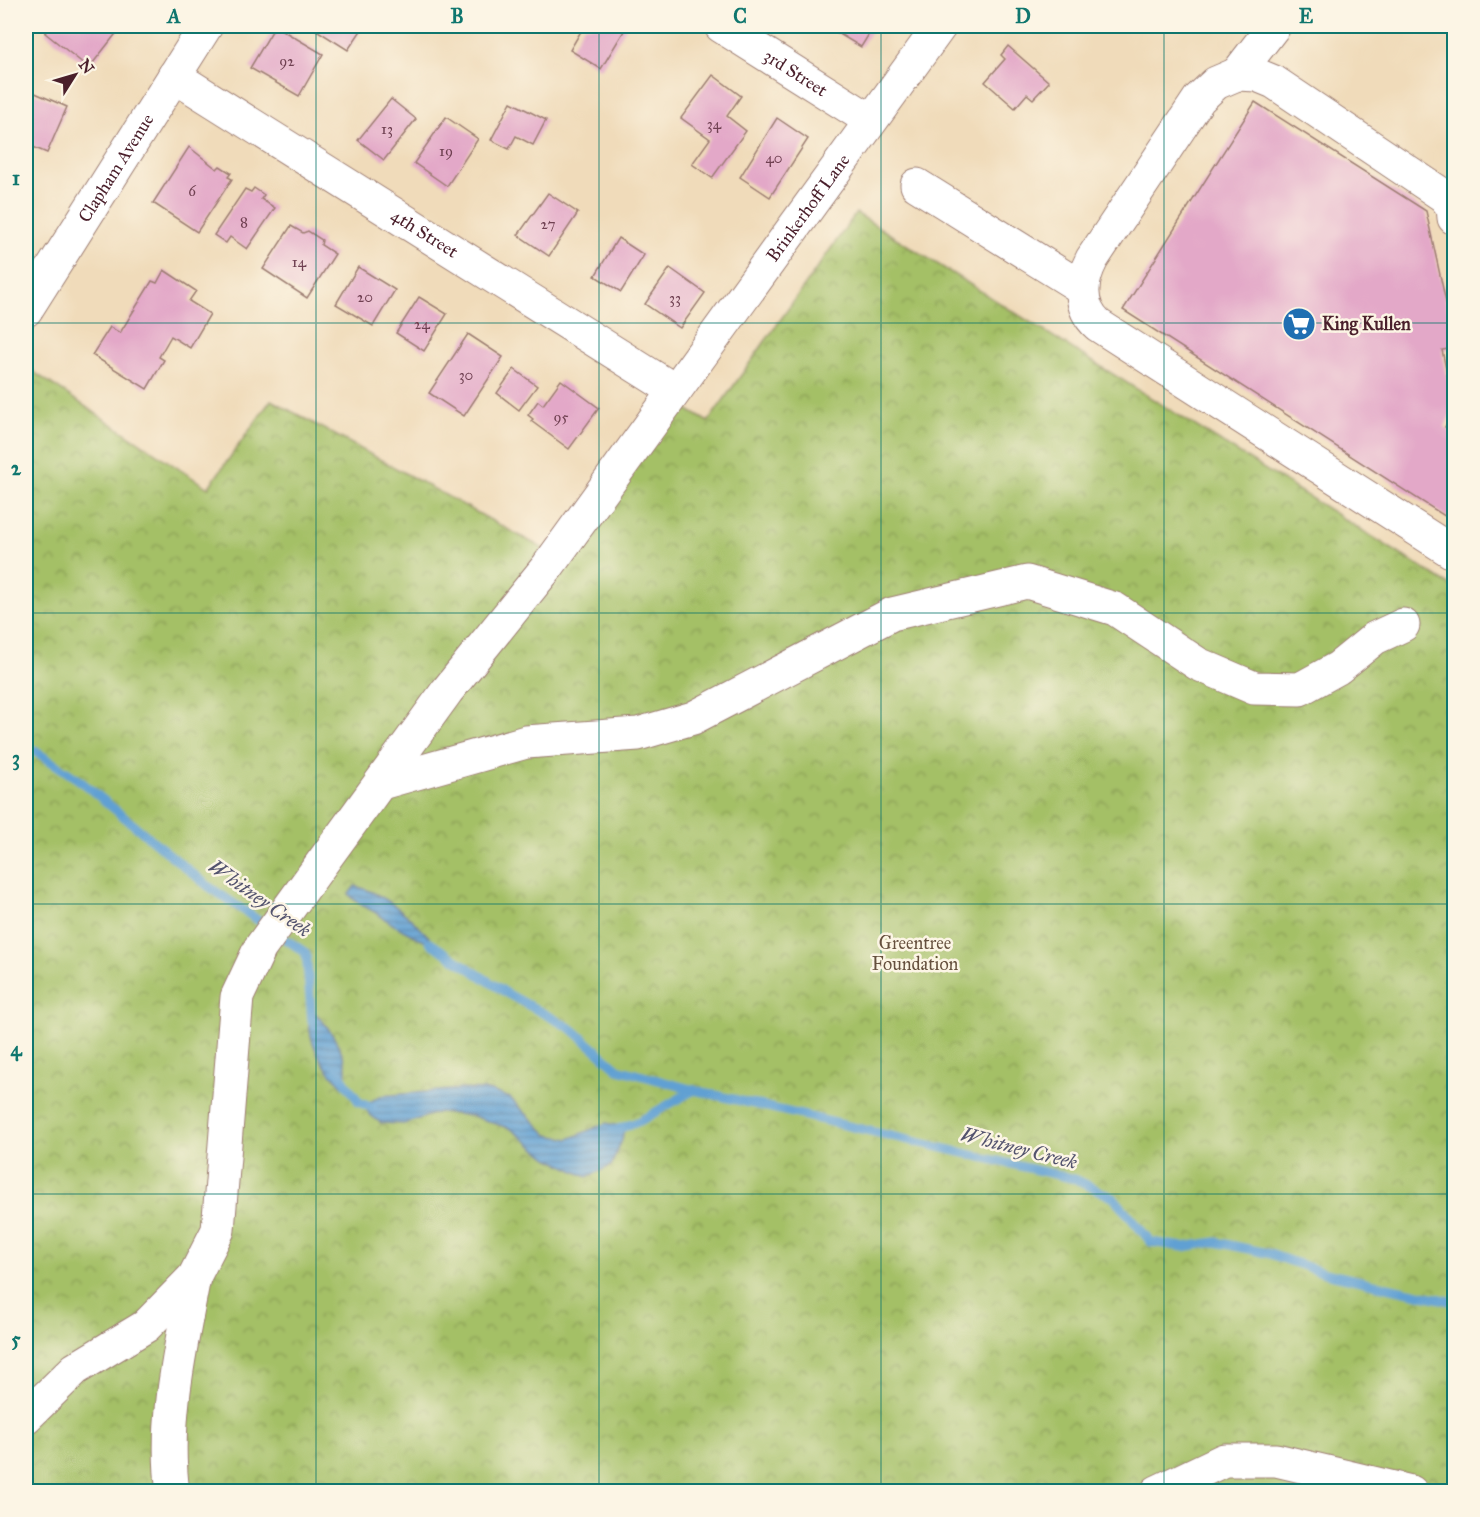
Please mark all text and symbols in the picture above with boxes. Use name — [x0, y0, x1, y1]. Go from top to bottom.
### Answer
text: A — [165, 4, 181, 28]
text: B — [450, 4, 464, 28]
text: C — [733, 4, 747, 28]
text: D — [1015, 4, 1031, 28]
text: E — [1299, 4, 1314, 28]
north arrow — [45, 45, 105, 105]
street label: 3rd Street — [759, 45, 832, 102]
house number: 92 — [279, 52, 295, 70]
text: N — [75, 55, 99, 78]
street label: Clapham Avenue — [73, 110, 159, 227]
house number: 34 — [707, 115, 722, 133]
house number: 13 — [381, 120, 393, 138]
house number: 19 — [439, 142, 453, 160]
house number: 40 — [765, 149, 783, 167]
street label: Brinkerhoff Lane — [762, 150, 854, 266]
text: 1 — [12, 166, 20, 190]
house number: 6 — [188, 182, 197, 200]
street label: 4th Street — [387, 204, 463, 263]
house number: 8 — [240, 213, 248, 231]
house number: 27 — [541, 215, 556, 233]
house number: 14 — [292, 253, 307, 271]
house number: 20 — [357, 288, 373, 306]
house number: 33 — [669, 289, 681, 307]
supermarket icon: King Kullen — [1281, 306, 1317, 342]
place label: King Kullen — [1322, 313, 1411, 336]
house number: 24 — [414, 315, 431, 333]
house number: 30 — [459, 366, 473, 384]
house number: 95 — [553, 408, 569, 426]
text: 2 — [11, 456, 22, 480]
text: 3 — [12, 746, 20, 771]
water label: Whitney Creek — [204, 854, 316, 942]
park label: Greentree Foundation — [872, 932, 959, 975]
text: 4 — [10, 1037, 22, 1062]
water label: Whitney Creek — [958, 1122, 1080, 1174]
text: 5 — [11, 1327, 21, 1351]

